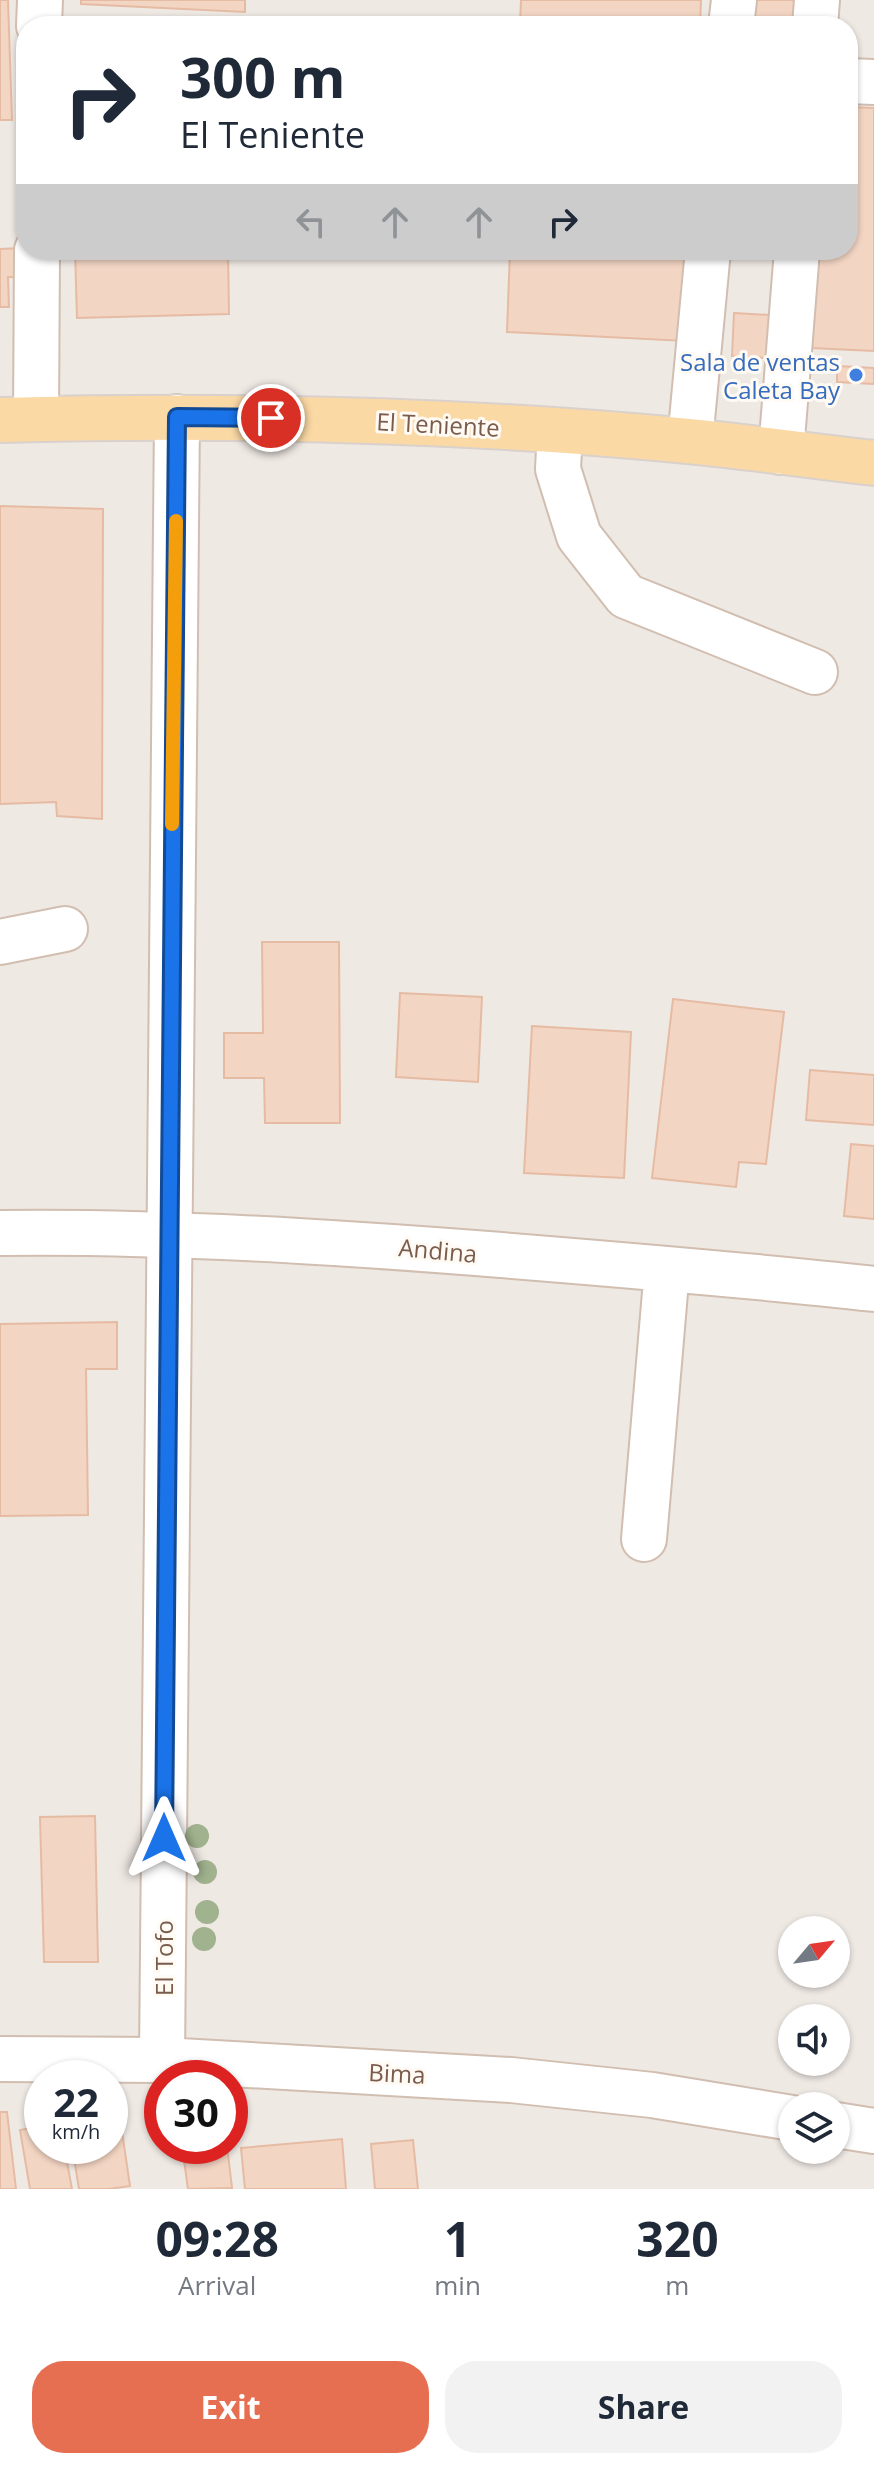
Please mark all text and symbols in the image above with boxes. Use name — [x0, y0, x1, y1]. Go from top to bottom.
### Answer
text: 300 m — [180, 38, 346, 114]
icon: right — [48, 48, 152, 152]
text: El Teniente — [180, 110, 365, 159]
icon: left — [289, 200, 333, 244]
icon: ahead — [373, 200, 417, 244]
icon: ahead — [457, 200, 501, 244]
icon: right — [541, 200, 585, 244]
place label: Sala de ventas Caleta Bay — [680, 345, 841, 406]
marker: Sala de ventas Caleta Bay — [847, 366, 865, 384]
pin — [237, 384, 305, 452]
icon: arrive — [249, 396, 293, 440]
street label: El Teniente — [376, 404, 500, 444]
street label: Andina — [397, 1230, 479, 1270]
position arrow — [122, 1796, 206, 1880]
north arrow — [778, 1916, 850, 1988]
map controls — [778, 1916, 850, 2164]
street label: El Tofo — [147, 1920, 180, 1996]
button: sound — [778, 2004, 850, 2076]
street label: Bima — [368, 2055, 426, 2091]
speed limit sign: 30 — [144, 2060, 248, 2164]
text: 22 — [53, 2074, 99, 2129]
button: layers — [778, 2092, 850, 2164]
text: km/h — [52, 2118, 100, 2145]
text: 09:28 — [155, 2206, 279, 2271]
text: 1 — [444, 2206, 471, 2271]
text: 320 — [636, 2206, 719, 2271]
text: Arrival — [178, 2267, 256, 2303]
text: min — [434, 2267, 481, 2303]
text: m — [665, 2267, 689, 2303]
button: Exit — [32, 2361, 429, 2453]
button: Share — [445, 2361, 842, 2453]

